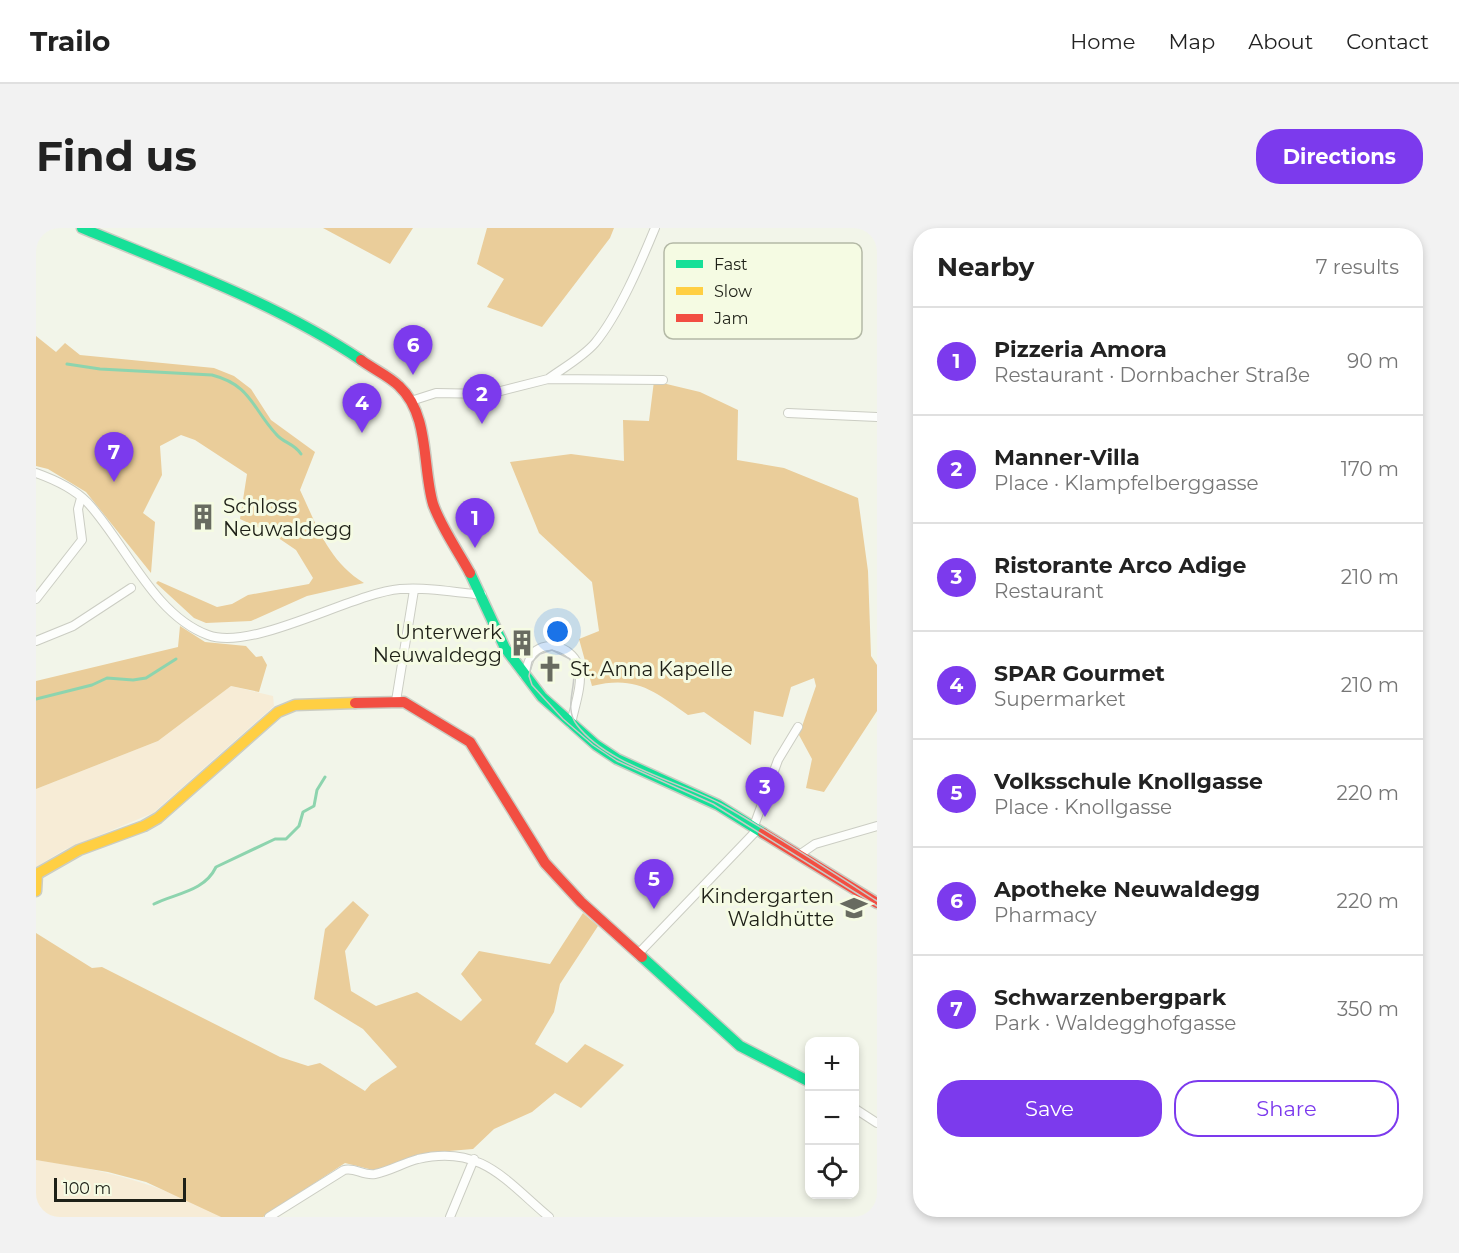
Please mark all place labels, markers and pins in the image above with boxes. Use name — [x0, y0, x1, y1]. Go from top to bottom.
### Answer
pin: 6 — [394, 326, 433, 375]
pin: 2 — [462, 374, 502, 424]
pin: 4 — [342, 384, 382, 433]
pin: 7 — [94, 432, 134, 482]
place label: Schloss Neuwaldegg — [223, 494, 352, 541]
pin: 1 — [456, 498, 494, 548]
building icon: Schloss Neuwaldegg — [188, 502, 218, 532]
place label: Unterwerk Neuwaldegg — [373, 620, 502, 667]
building icon: Unterwerk Neuwaldegg — [507, 628, 537, 658]
church icon: St. Anna Kapelle — [535, 654, 565, 684]
place label: St. Anna Kapelle — [570, 657, 733, 681]
pin: 3 — [746, 768, 784, 817]
pin: 5 — [634, 860, 674, 909]
place label: Kindergarten Waldhütte — [700, 884, 834, 931]
school or university icon: Kindergarten Waldhütte — [839, 893, 869, 923]

